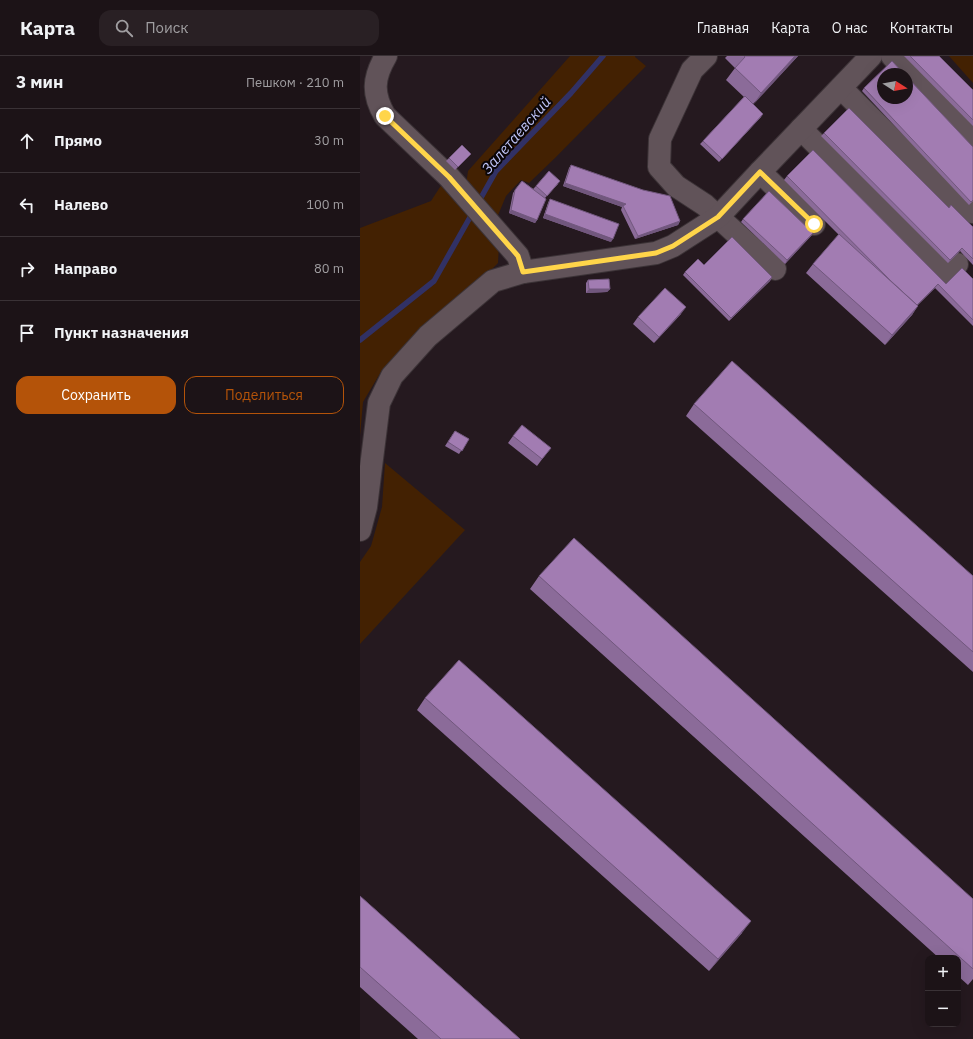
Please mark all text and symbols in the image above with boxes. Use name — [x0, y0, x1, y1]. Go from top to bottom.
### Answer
search box — [99, 10, 379, 46]
text: Карта — [20, 16, 75, 40]
icon: search — [113, 17, 135, 39]
text: Поиск — [145, 18, 189, 37]
text: Главная — [697, 19, 749, 37]
text: Карта — [771, 19, 810, 37]
text: О нас — [832, 19, 868, 37]
text: Контакты — [890, 19, 953, 37]
north arrow — [877, 68, 913, 104]
text: 3 мин — [16, 71, 63, 93]
text: Пешком · 210 m — [246, 74, 344, 91]
water label: Залетаевский — [477, 92, 555, 178]
route end — [376, 107, 394, 125]
icon: ahead — [16, 130, 38, 152]
text: Прямо — [54, 131, 102, 150]
text: 30 m — [314, 132, 344, 149]
icon: left — [16, 194, 38, 216]
text: Налево — [54, 195, 108, 214]
text: 100 m — [306, 196, 344, 213]
route start — [805, 215, 823, 233]
icon: right — [16, 258, 38, 280]
text: Направо — [54, 259, 117, 278]
text: 80 m — [314, 260, 344, 277]
icon: arrive — [16, 322, 38, 344]
text: Пункт назначения — [54, 323, 189, 342]
button: Сохранить — [16, 376, 176, 414]
button: Поделиться — [184, 376, 344, 414]
map controls — [925, 955, 961, 1027]
button: + — [925, 955, 961, 991]
button: − — [925, 991, 961, 1027]

